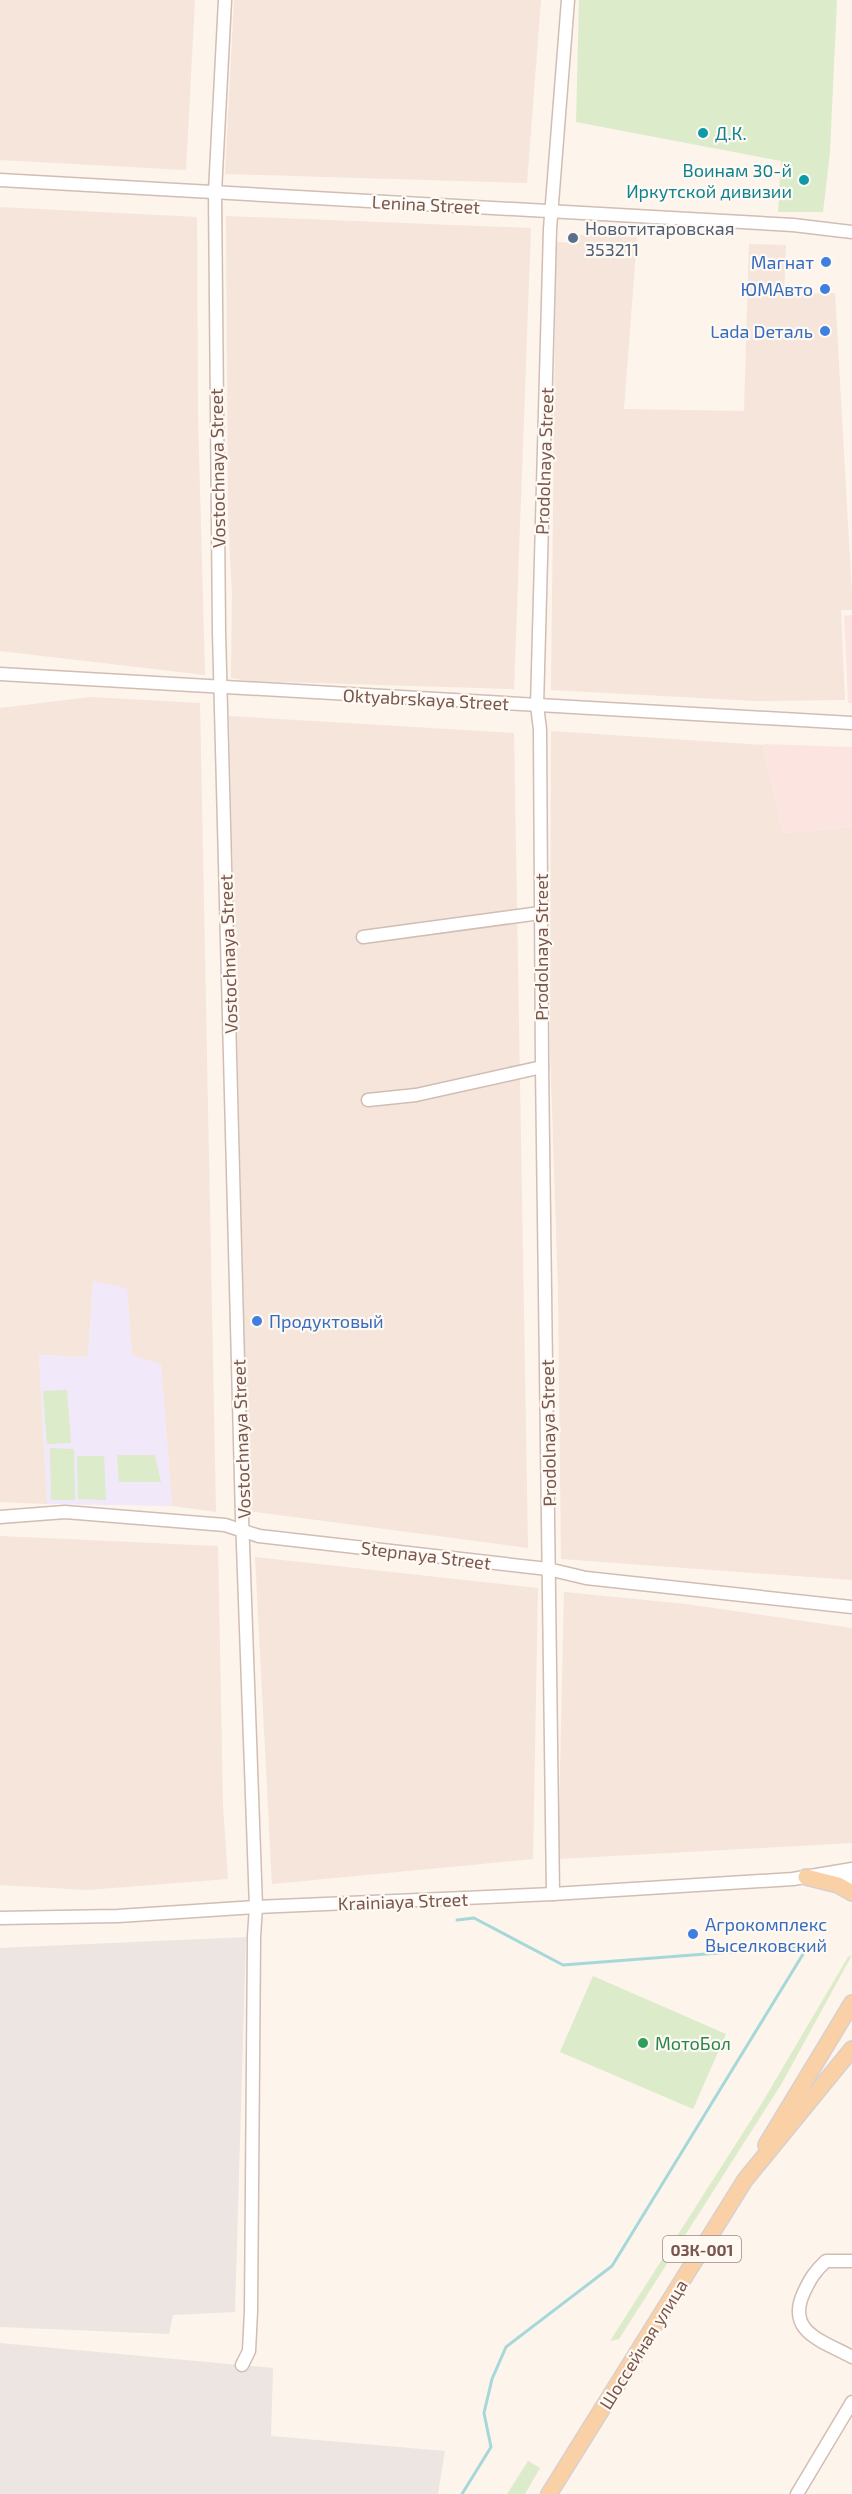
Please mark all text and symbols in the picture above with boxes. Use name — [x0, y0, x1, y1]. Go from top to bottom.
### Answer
place label: Д.К. — [715, 122, 747, 144]
marker: Д.К. — [696, 126, 710, 140]
place label: Воинам 30-й Иркутской дивизии — [626, 159, 792, 202]
marker: Воинам 30-й Иркутской дивизии — [797, 173, 811, 187]
street label: Lenina Street — [371, 190, 481, 218]
place label: Новотитаровская 353211 — [585, 217, 734, 260]
marker: Новотитаровская 353211 — [566, 231, 580, 245]
place label: Магнат — [751, 251, 814, 273]
marker: Магнат — [819, 255, 833, 269]
place label: ЮМАвто — [740, 278, 813, 300]
marker: ЮМАвто — [818, 282, 832, 296]
place label: Lada Dеталь — [710, 320, 813, 342]
marker: Lada Dеталь — [818, 324, 832, 338]
street label: Prodolnaya Street — [530, 387, 558, 535]
street label: Vostochnaya Street — [205, 388, 229, 548]
street label: Oktyabrskaya Street — [342, 684, 510, 714]
street label: Prodolnaya Street — [530, 873, 552, 1021]
street label: Vostochnaya Street — [214, 874, 242, 1034]
place label: Продуктовый — [269, 1310, 384, 1332]
marker: Продуктовый — [250, 1314, 264, 1328]
street label: Vostochnaya Street — [227, 1359, 255, 1519]
street label: Prodolnaya Street — [536, 1359, 560, 1507]
street label: Stepnaya Street — [360, 1536, 492, 1574]
street label: Krainiaya Street — [337, 1888, 469, 1914]
place label: Агрокомплекс Выселковский — [705, 1913, 827, 1956]
marker: Агрокомплекс Выселковский — [686, 1927, 700, 1941]
place label: МотоБол — [655, 2032, 731, 2054]
marker: МотоБол — [636, 2036, 650, 2050]
road number: 03К-001 — [663, 2236, 741, 2262]
street label: Шоссейная улица — [594, 2275, 692, 2413]

